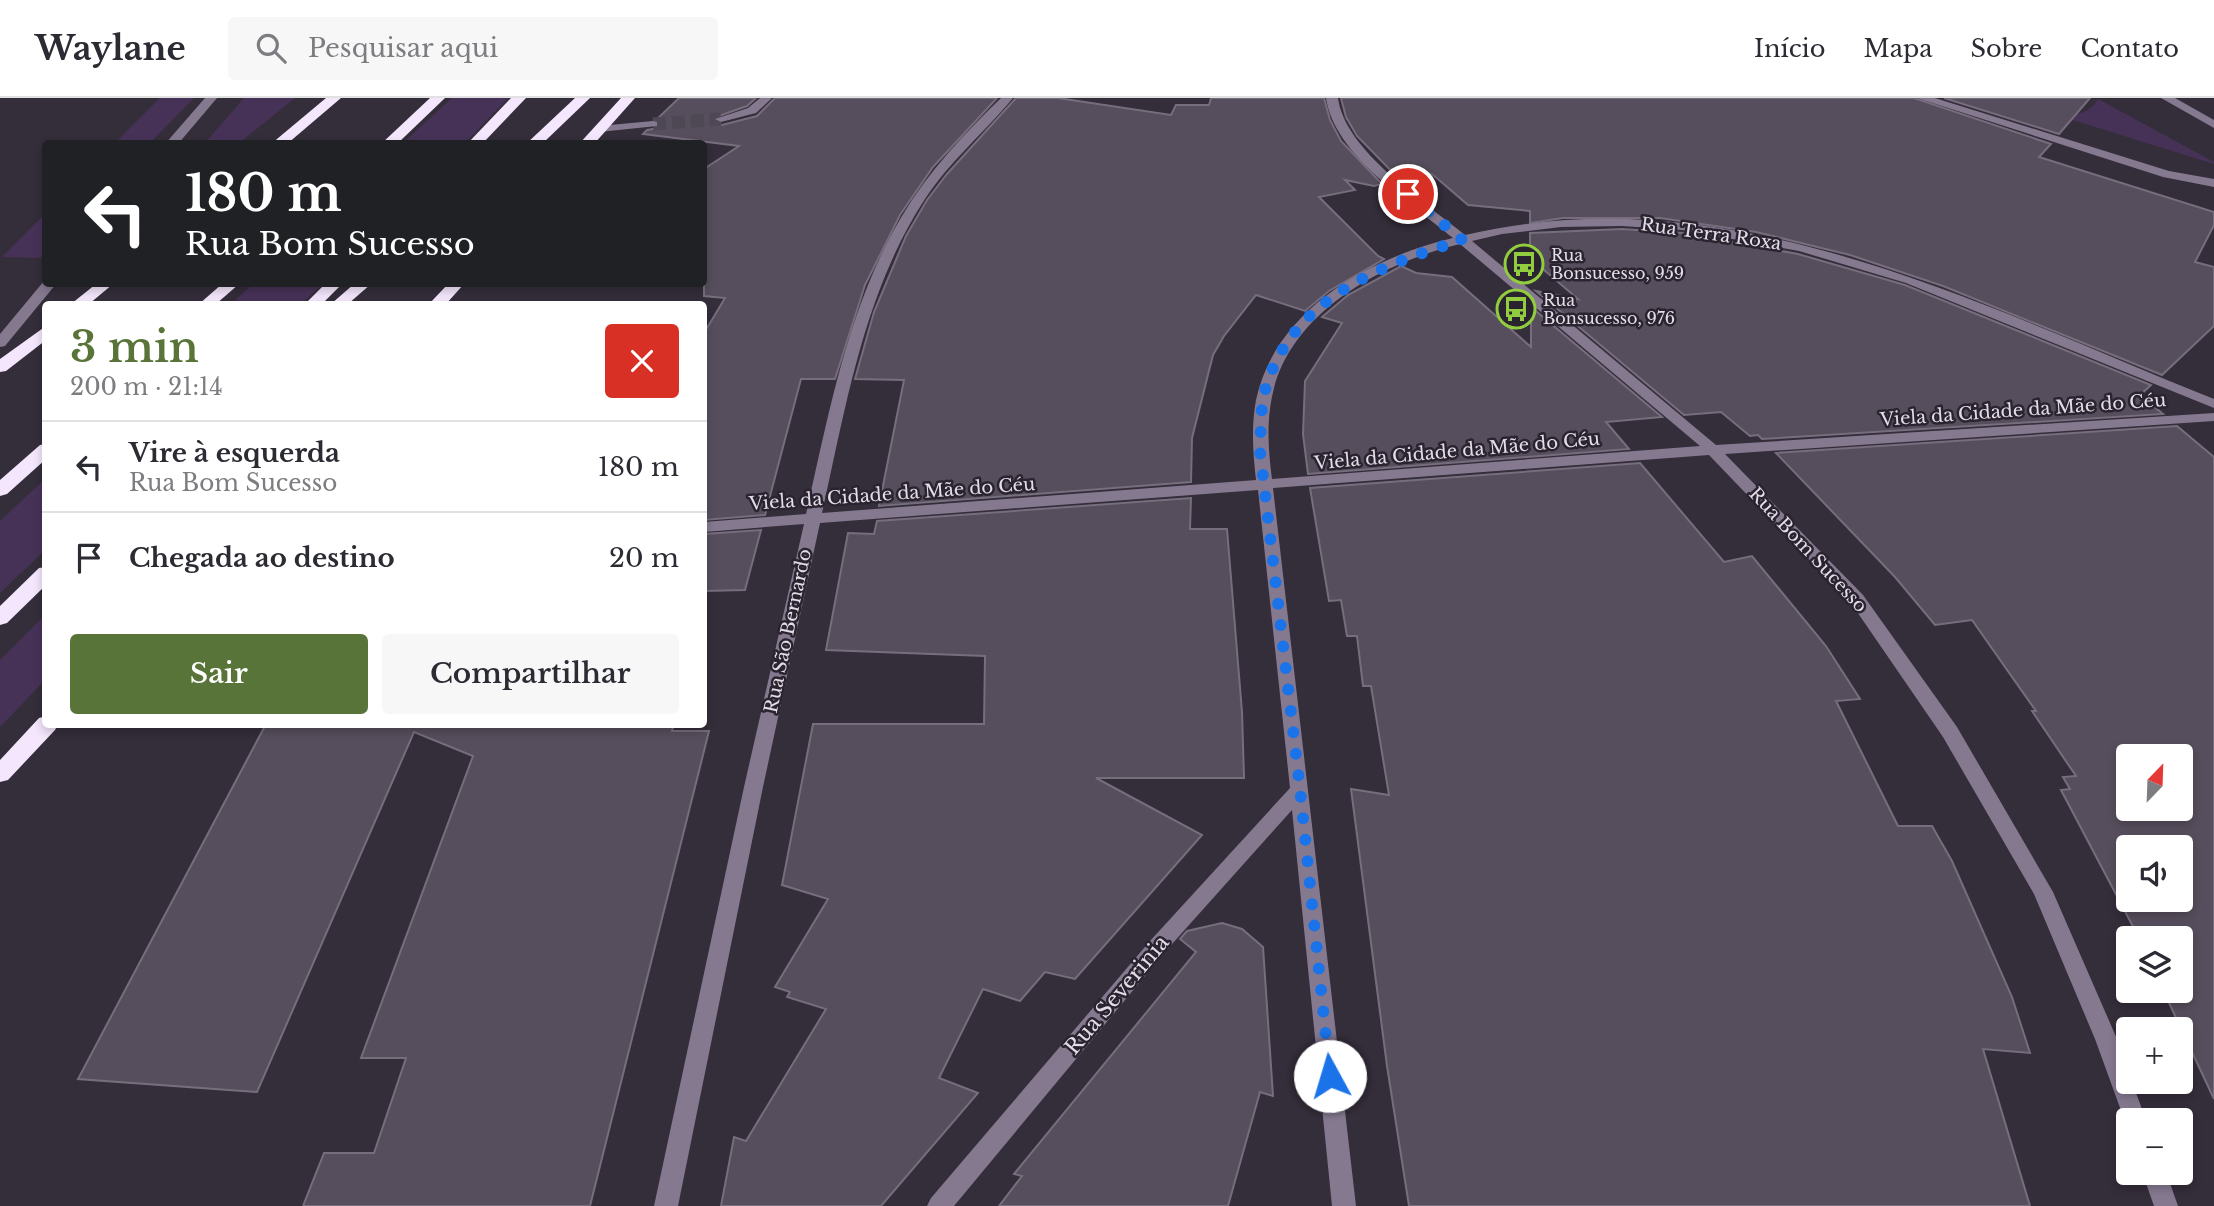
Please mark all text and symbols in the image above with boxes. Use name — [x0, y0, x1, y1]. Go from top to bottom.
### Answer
search box — [228, 17, 718, 80]
text: Waylane — [35, 28, 186, 69]
icon: search — [252, 29, 290, 67]
text: Pesquisar aqui — [308, 32, 498, 64]
text: Início — [1754, 34, 1826, 63]
text: Mapa — [1864, 34, 1933, 63]
text: Sobre — [1971, 34, 2042, 63]
text: Contato — [2080, 34, 2179, 63]
text: 180 m — [185, 163, 342, 224]
pin — [1378, 164, 1438, 224]
icon: left — [70, 168, 161, 259]
icon: arrive — [1389, 175, 1427, 213]
street label: Rua Terra Roxa — [1639, 213, 1783, 255]
text: Rua Bom Sucesso — [185, 224, 475, 264]
bus stop icon: Rua Bonsucesso, 959 — [1503, 243, 1545, 285]
place label: Rua Bonsucesso, 959 — [1551, 245, 1684, 283]
bus stop icon: Rua Bonsucesso, 976 — [1495, 288, 1537, 330]
place label: Rua Bonsucesso, 976 — [1543, 290, 1675, 328]
text: 3 min — [70, 321, 199, 373]
button: close — [605, 324, 679, 398]
text: 200 m · 21:14 — [70, 373, 223, 401]
street label: Viela da Cidade da Mãe do Céu — [1878, 389, 2167, 431]
street label: Viela da Cidade da Mãe do Céu — [1312, 428, 1601, 475]
text: Vire à esquerda — [129, 437, 340, 469]
icon: left — [70, 448, 108, 486]
text: 180 m — [598, 451, 679, 483]
text: Rua Bom Sucesso — [129, 469, 337, 497]
street label: Viela da Cidade da Mãe do Céu — [747, 473, 1036, 515]
street label: Rua Bom Sucesso — [1744, 483, 1872, 617]
icon: arrive — [70, 539, 108, 577]
text: Chegada ao destino — [129, 542, 395, 574]
text: 20 m — [609, 542, 679, 574]
street label: Rua São Bernardo — [760, 547, 816, 715]
button: Sair — [70, 634, 368, 714]
button: Compartilhar — [382, 634, 679, 714]
north arrow — [2116, 744, 2193, 821]
map controls — [2116, 744, 2193, 1185]
button: sound — [2116, 835, 2193, 912]
button: layers — [2116, 926, 2193, 1003]
street label: Rua Severinia — [1059, 930, 1175, 1060]
button: + — [2116, 1017, 2193, 1094]
position arrow — [1293, 1039, 1367, 1113]
button: − — [2116, 1108, 2193, 1185]

